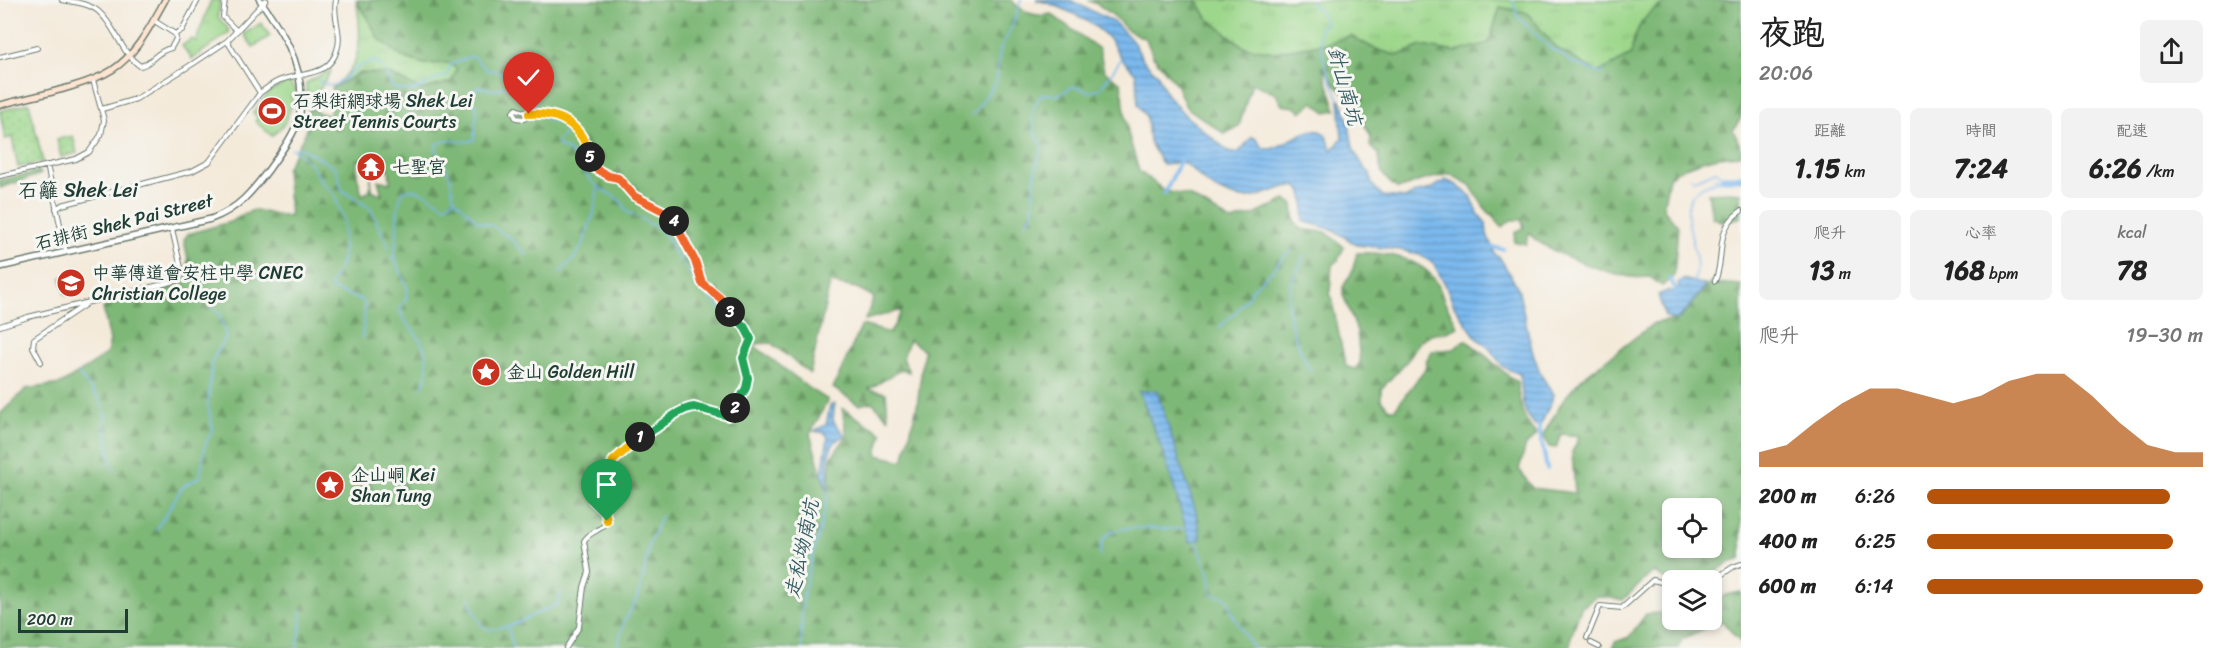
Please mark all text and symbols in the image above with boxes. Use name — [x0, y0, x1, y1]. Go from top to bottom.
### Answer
text: 夜跑 — [1759, 4, 1825, 62]
button: share — [2140, 20, 2203, 83]
water label: 針山南坑 — [1318, 43, 1373, 131]
pin — [503, 52, 554, 114]
text: 20:06 — [1759, 56, 1813, 91]
icon: check — [512, 61, 545, 94]
place label: 石梨街網球場 Shek Lei Street Tennis Courts — [293, 85, 473, 138]
sports icon: 石梨街網球場 Shek Lei Street Tennis Courts — [256, 95, 288, 127]
text: 距離 — [1814, 116, 1846, 145]
text: 時間 — [1965, 116, 1997, 145]
text: 配速 — [2116, 116, 2148, 145]
pin: 5 — [575, 142, 605, 172]
text: 5 — [585, 142, 595, 171]
text: 1.15 — [1795, 145, 1841, 191]
text: 7:24 — [1954, 145, 2008, 191]
text: 6:26 — [2089, 145, 2142, 191]
temple icon: 七聖宮 — [355, 151, 387, 183]
place label: 七聖宮 — [392, 151, 446, 183]
text: km — [1841, 157, 1866, 186]
text: /km — [2142, 157, 2175, 186]
district label: 石籬 Shek Lei — [18, 173, 138, 208]
street label: 石排街 Shek Pai Street — [31, 184, 217, 260]
pin: 4 — [659, 206, 689, 236]
text: 4 — [669, 206, 679, 235]
text: 爬升 — [1814, 218, 1846, 247]
text: 心率 — [1965, 218, 1997, 247]
text: kcal — [2117, 218, 2147, 247]
text: 13 — [1809, 247, 1834, 293]
text: 168 — [1943, 247, 1985, 293]
text: 78 — [2117, 247, 2147, 293]
place label: 中華傳道會安柱中學 CNEC Christian College — [92, 257, 304, 310]
text: m — [1834, 259, 1851, 288]
text: bpm — [1985, 259, 2019, 288]
school or university icon: 中華傳道會安柱中學 CNEC Christian College — [55, 267, 87, 299]
pin: 3 — [715, 297, 745, 327]
text: 3 — [726, 297, 734, 326]
text: 爬升 — [1759, 318, 1799, 353]
text: 19–30 m — [2127, 318, 2203, 353]
place icon: 金山 Golden Hill — [470, 356, 502, 388]
place label: 金山 Golden Hill — [507, 356, 635, 388]
pin: 2 — [720, 393, 750, 423]
text: 2 — [730, 393, 740, 422]
pin: 1 — [625, 422, 655, 452]
text: 1 — [637, 422, 643, 451]
place label: 企山峒 Kei Shan Tung — [351, 459, 436, 512]
pin — [581, 459, 632, 521]
icon: arrive — [590, 468, 623, 501]
place icon: 企山峒 Kei Shan Tung — [314, 469, 346, 501]
text: 200 m — [1759, 479, 1816, 514]
text: 6:26 — [1855, 479, 1895, 514]
water label: 走私坳南坑 — [774, 494, 830, 602]
map controls — [1662, 498, 1722, 630]
button: locate — [1662, 498, 1722, 558]
text: 400 m — [1759, 524, 1817, 559]
text: 6:25 — [1855, 524, 1896, 559]
text: 600 m — [1759, 569, 1816, 604]
text: 6:14 — [1855, 569, 1893, 604]
button: layers — [1662, 570, 1722, 630]
text: 200 m — [27, 605, 73, 634]
scale bar — [18, 606, 128, 634]

